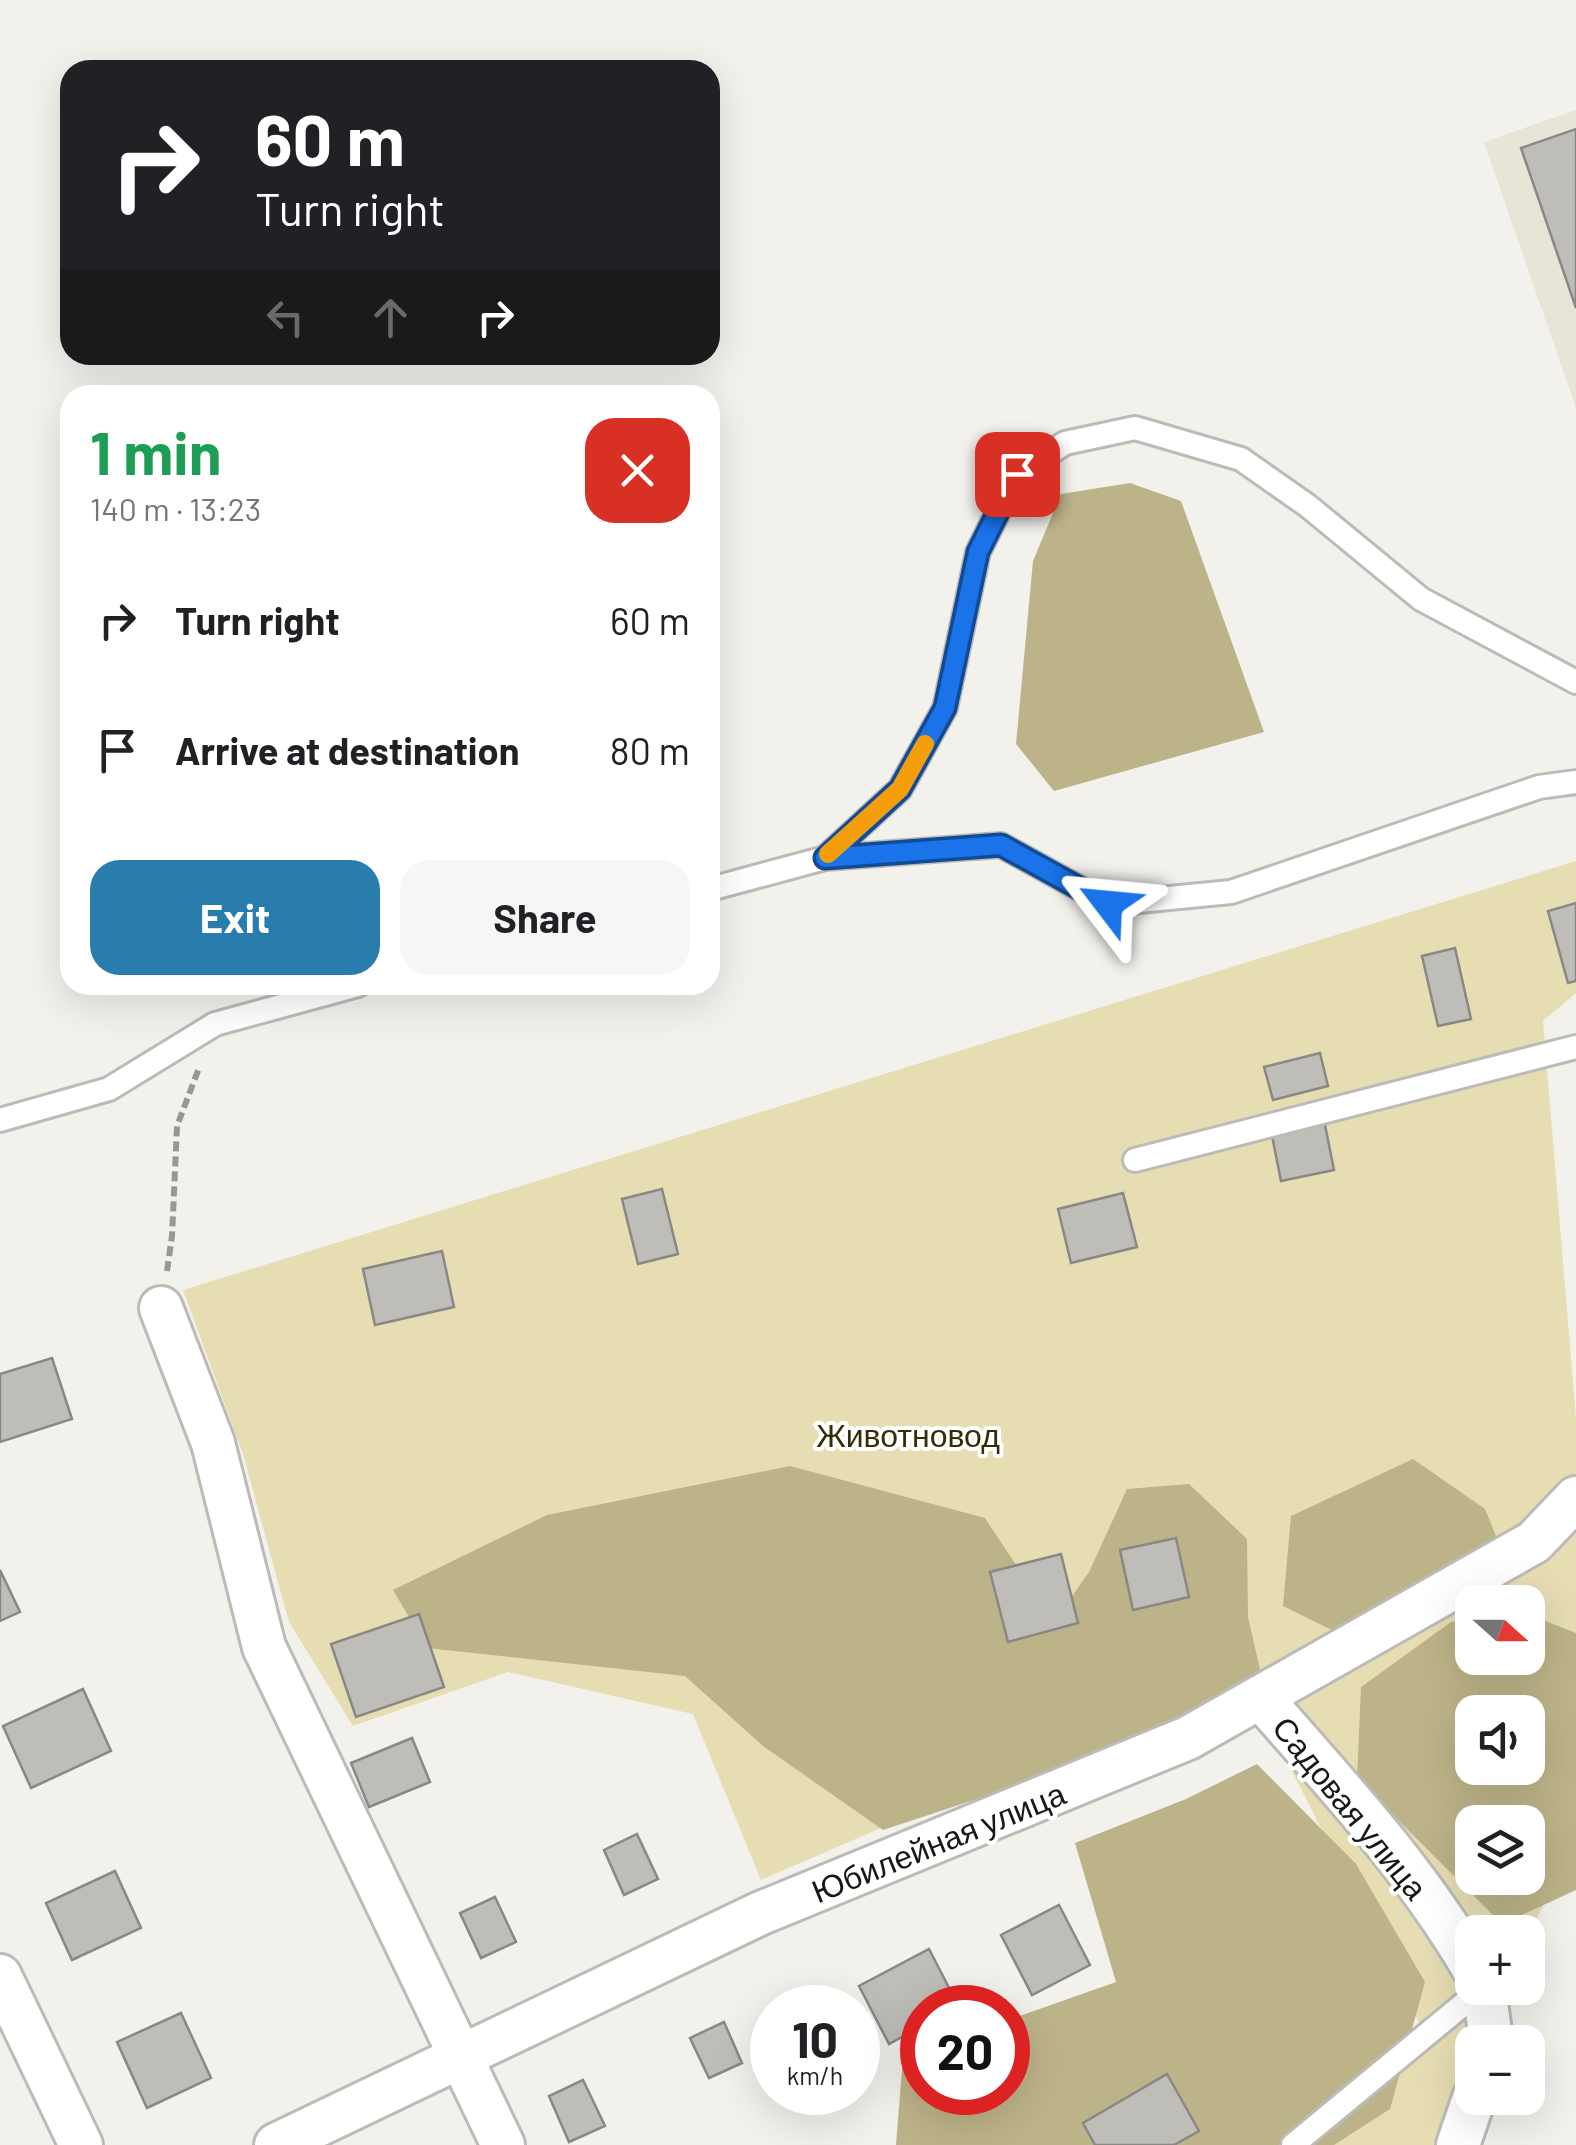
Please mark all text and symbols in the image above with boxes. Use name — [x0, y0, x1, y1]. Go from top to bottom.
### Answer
text: 60 m — [255, 96, 405, 180]
icon: right — [90, 100, 220, 230]
text: Turn right — [255, 181, 445, 235]
icon: left — [258, 290, 313, 345]
icon: ahead — [363, 290, 418, 345]
icon: right — [468, 290, 523, 345]
text: 1 min — [90, 415, 221, 487]
button: close — [585, 418, 690, 523]
pin — [975, 432, 1060, 517]
icon: arrive — [990, 447, 1045, 502]
text: 140 m · 13:23 — [90, 489, 261, 527]
icon: right — [90, 593, 145, 648]
text: Turn right — [175, 597, 340, 643]
text: 60 m — [610, 597, 690, 643]
icon: arrive — [90, 723, 145, 778]
text: Arrive at destination — [175, 727, 520, 773]
text: 80 m — [610, 727, 690, 773]
position arrow — [1056, 852, 1160, 956]
button: Exit — [90, 860, 380, 975]
button: Share — [400, 860, 690, 975]
park label: Животновод — [816, 1415, 1000, 1454]
north arrow — [1455, 1585, 1545, 1675]
map controls — [1455, 1585, 1545, 2115]
button: sound — [1455, 1695, 1545, 1785]
street label: Садовая улица — [1265, 1708, 1436, 1907]
street label: Юбилейная улица — [806, 1773, 1071, 1910]
button: layers — [1455, 1805, 1545, 1895]
button: + — [1455, 1915, 1545, 2005]
speed limit sign: 20 — [900, 1985, 1030, 2115]
text: 10 — [792, 2008, 838, 2068]
button: − — [1455, 2025, 1545, 2115]
text: km/h — [787, 2060, 843, 2090]

